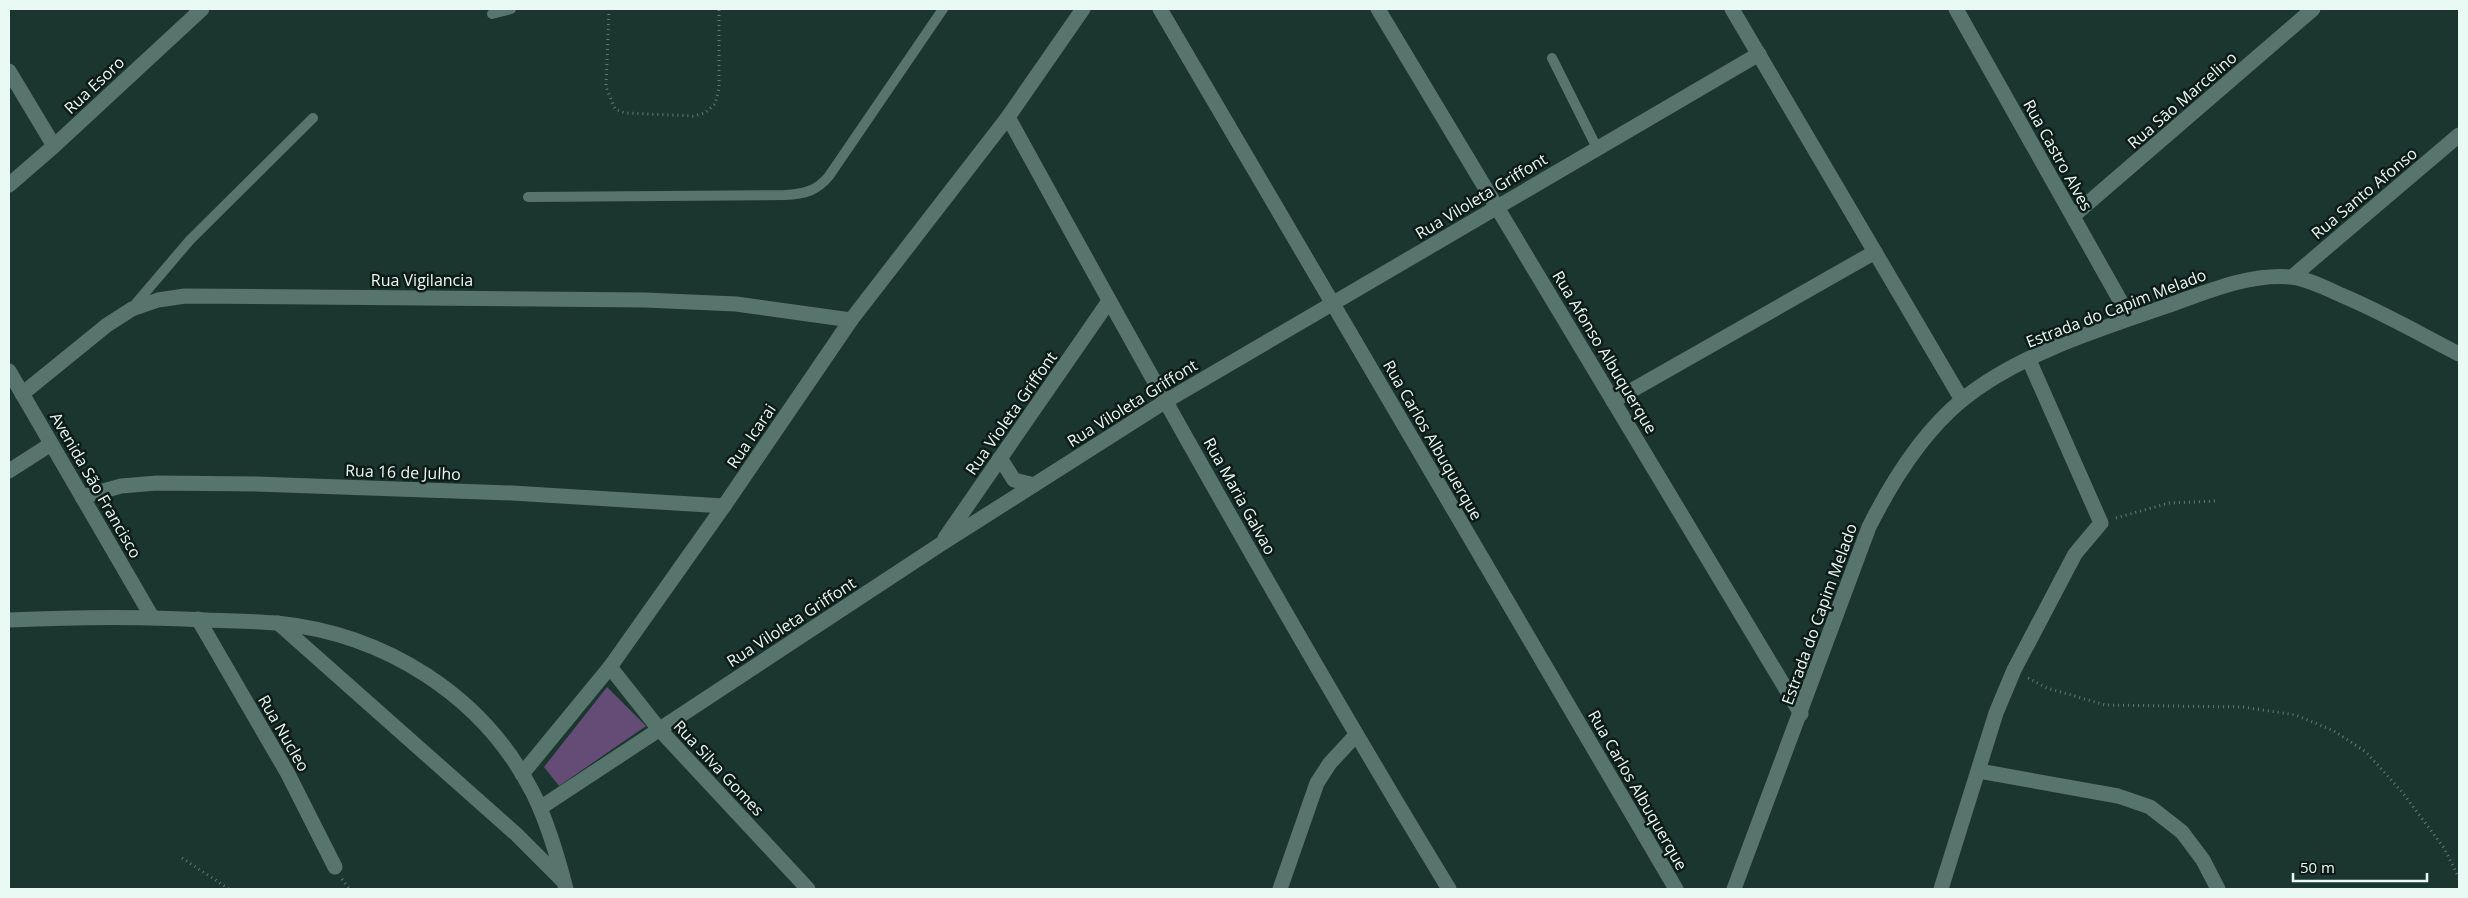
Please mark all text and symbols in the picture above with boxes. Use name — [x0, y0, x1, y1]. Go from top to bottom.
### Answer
street label: Rua Sāo Marcelino — [2123, 46, 2241, 154]
street label: Rua Esoro — [59, 51, 129, 119]
street label: Rua Castro Alves — [2018, 95, 2098, 215]
street label: Rua Santo Afonso — [2306, 142, 2422, 244]
street label: Rua Viloleta Griffont — [1411, 148, 1551, 244]
street label: Estrada do Capim Melado — [2023, 263, 2209, 353]
street label: Rua Afonso Albuquerque — [1548, 266, 1662, 438]
street label: Rua Vigilancia — [371, 269, 473, 291]
street label: Rua Violeta Griffont — [960, 347, 1062, 479]
street label: Rua Viloleta Griffont — [1063, 354, 1202, 452]
street label: Rua Carlos Albuquerque — [1378, 356, 1488, 524]
street label: Rua Icarai — [721, 399, 781, 473]
street label: Avenida São Francisco — [45, 408, 147, 562]
street label: Rua Maria Galvao — [1199, 434, 1281, 558]
street label: Rua 16 de Julho — [345, 459, 461, 485]
street label: Estrada do Capim Melado — [1776, 520, 1862, 708]
street label: Rua Viloleta Griffont — [722, 572, 860, 672]
street label: Rua Nucleo — [253, 691, 315, 775]
street label: Rua Carlos Albuquerque — [1583, 706, 1693, 874]
street label: Rua Silva Gomes — [669, 715, 769, 821]
scale bar — [2293, 850, 2427, 882]
text: 50 m — [2300, 857, 2335, 877]

